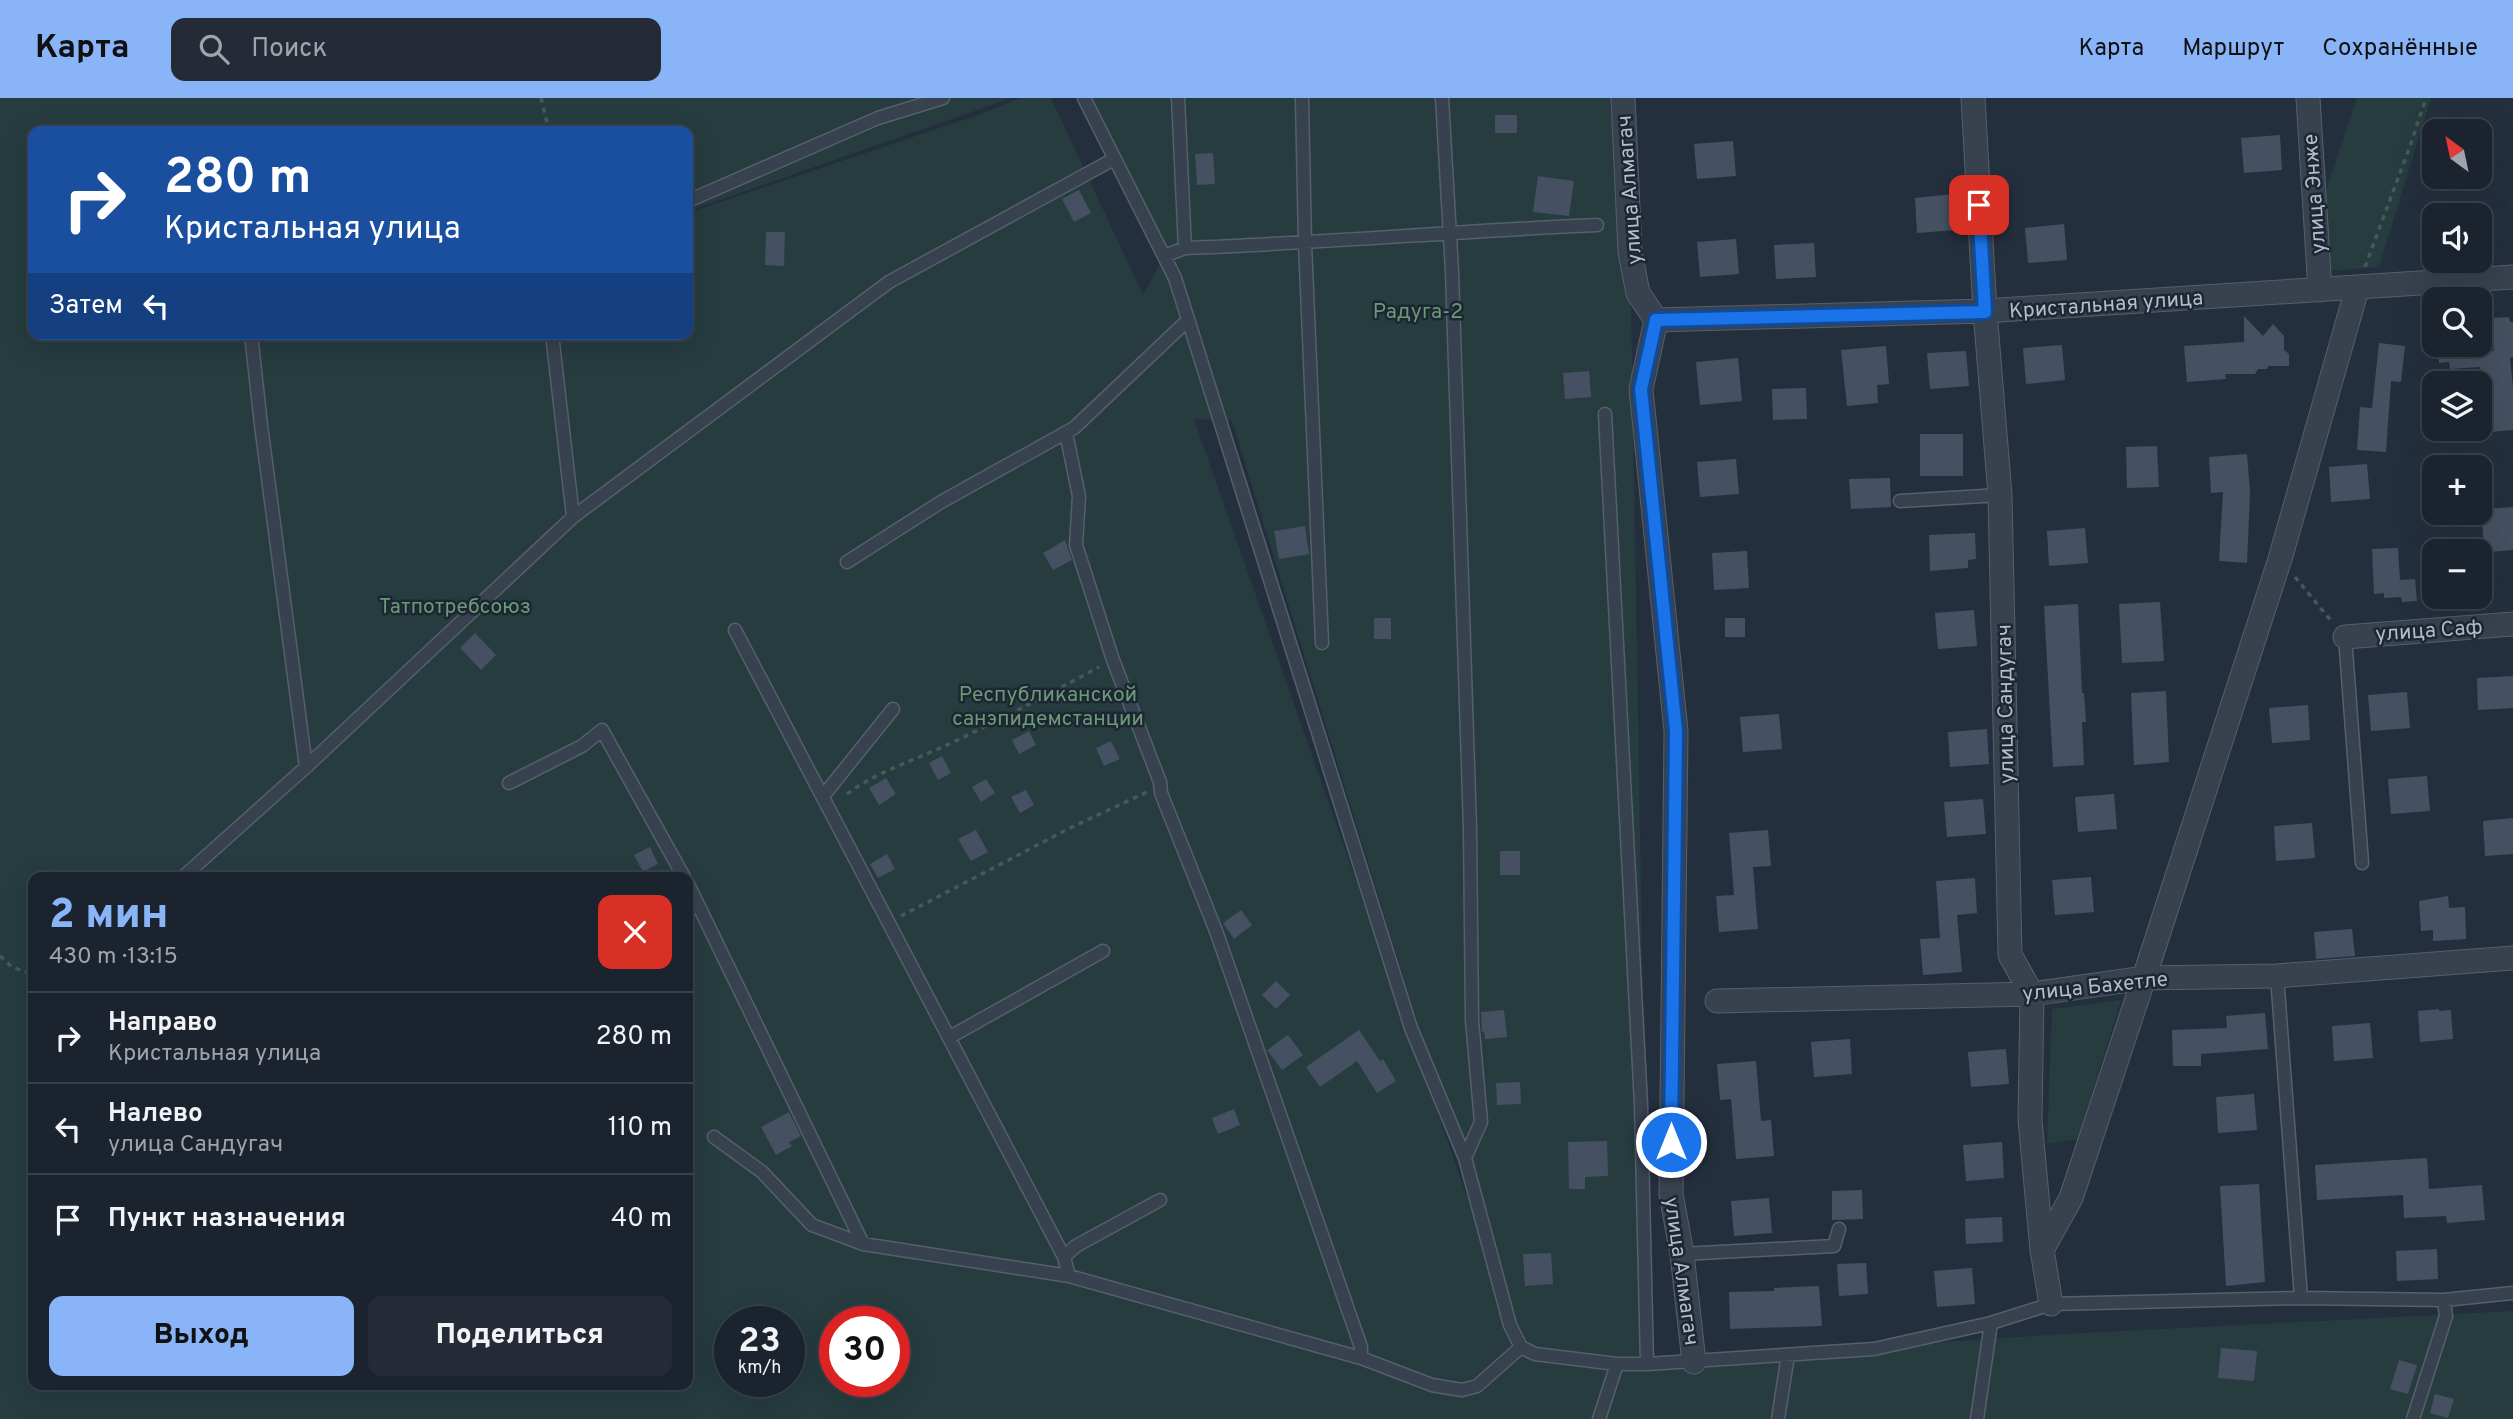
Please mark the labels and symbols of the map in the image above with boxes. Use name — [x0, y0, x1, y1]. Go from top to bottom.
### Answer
street label: улица Алмагач — [1612, 114, 1649, 265]
north arrow — [2422, 119, 2492, 189]
street label: улица Энже — [2298, 133, 2333, 255]
pin — [1949, 175, 2009, 235]
street label: Кристальная улица — [2008, 285, 2204, 326]
park label: Радуга-2 — [1373, 299, 1463, 326]
park label: Татпотребсоюз — [379, 594, 531, 621]
street label: улица Саф — [2375, 614, 2484, 649]
street label: улица Сандугач — [1992, 624, 2021, 784]
park label: Республиканской санэпидемстанции — [952, 682, 1144, 733]
street label: улица Бахетле — [2021, 966, 2169, 1009]
position arrow — [1634, 1105, 1708, 1179]
street label: улица Алмагач — [1657, 1195, 1704, 1347]
speed limit sign: 30 — [819, 1306, 910, 1397]

